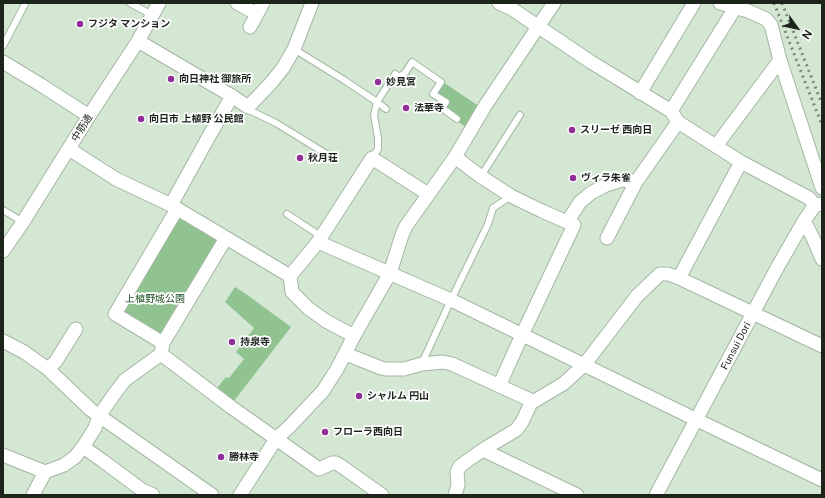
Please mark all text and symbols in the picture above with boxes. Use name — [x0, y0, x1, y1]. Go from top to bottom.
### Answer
north arrow — [777, 8, 817, 48]
place label: フジタ マンション — [88, 18, 170, 30]
marker: フジタ マンション — [75, 19, 85, 29]
text: N — [800, 28, 814, 41]
place label: 向日神社 御旅所 — [179, 73, 251, 85]
marker: 向日神社 御旅所 — [166, 74, 176, 84]
place label: 妙見宮 — [386, 76, 416, 88]
marker: 妙見宮 — [373, 77, 383, 87]
place label: 法華寺 — [414, 102, 444, 114]
marker: 法華寺 — [401, 103, 411, 113]
street label: 中筋通 — [69, 112, 95, 144]
place label: 向日市 上植野 公民館 — [149, 113, 244, 125]
marker: 向日市 上植野 公民館 — [136, 114, 146, 124]
place label: スリーゼ 西向日 — [580, 124, 652, 136]
marker: スリーゼ 西向日 — [567, 125, 577, 135]
place label: 秋月荘 — [308, 152, 338, 164]
marker: 秋月荘 — [295, 153, 305, 163]
place label: ヴィラ朱雀 — [581, 172, 631, 184]
marker: ヴィラ朱雀 — [568, 173, 578, 183]
park label: 上植野城公園 — [125, 293, 185, 305]
street label: Funsui Dori — [718, 320, 754, 372]
place label: 持泉寺 — [240, 336, 270, 348]
marker: 持泉寺 — [227, 337, 237, 347]
place label: シャルム 円山 — [367, 390, 429, 402]
marker: シャルム 円山 — [354, 391, 364, 401]
place label: フローラ西向日 — [333, 426, 403, 438]
marker: フローラ西向日 — [320, 427, 330, 437]
place label: 勝林寺 — [229, 451, 259, 463]
marker: 勝林寺 — [216, 452, 226, 462]

